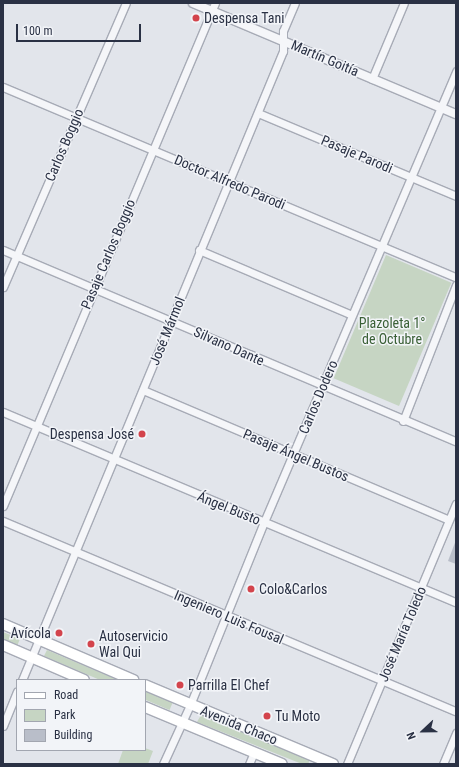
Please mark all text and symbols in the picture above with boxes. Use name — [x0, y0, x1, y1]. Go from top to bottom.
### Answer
place label: Despensa Tani — [204, 10, 285, 26]
marker: Despensa Tani — [191, 13, 201, 23]
scale bar — [18, 16, 143, 42]
text: 100 m — [23, 24, 53, 38]
street label: Martín Goitía — [289, 36, 361, 80]
street label: Carlos Boggio — [41, 106, 87, 184]
street label: Pasaje Parodi — [319, 131, 395, 177]
street label: Doctor Alfredo Parodi — [172, 151, 288, 213]
street label: Pasaje Carlos Boggio — [77, 196, 139, 312]
street label: José Mármol — [146, 294, 188, 368]
park label: Plazoleta 1° de Octubre — [359, 315, 425, 348]
street label: Silvano Dante — [191, 323, 267, 369]
street label: Carlos Dodero — [295, 358, 341, 436]
street label: Pasaje Ángel Bustos — [241, 425, 351, 485]
place label: Despensa José — [50, 426, 134, 442]
marker: Despensa José — [137, 429, 147, 439]
street label: Ángel Busto — [195, 488, 263, 528]
place label: Colo&Carlos — [259, 581, 327, 597]
marker: Colo&Carlos — [246, 584, 256, 594]
street label: José María Toledo — [374, 584, 430, 684]
street label: Ingeniero Luis Fousal — [172, 586, 286, 648]
place label: Avícola — [11, 625, 51, 641]
marker: Avícola — [54, 628, 64, 638]
place label: Autoservicio Wal Qui — [99, 628, 168, 660]
marker: Autoservicio Wal Qui — [86, 639, 96, 649]
place label: Parrilla El Chef — [188, 677, 270, 693]
legend — [16, 679, 146, 751]
marker: Parrilla El Chef — [175, 680, 185, 690]
text: Road — [54, 688, 78, 702]
street label: Avenida Chaco — [198, 702, 280, 748]
text: Park — [54, 708, 75, 722]
place label: Tu Moto — [275, 708, 320, 724]
marker: Tu Moto — [262, 711, 272, 721]
north arrow — [403, 711, 443, 751]
text: Building — [54, 728, 92, 742]
text: N — [404, 730, 419, 741]

